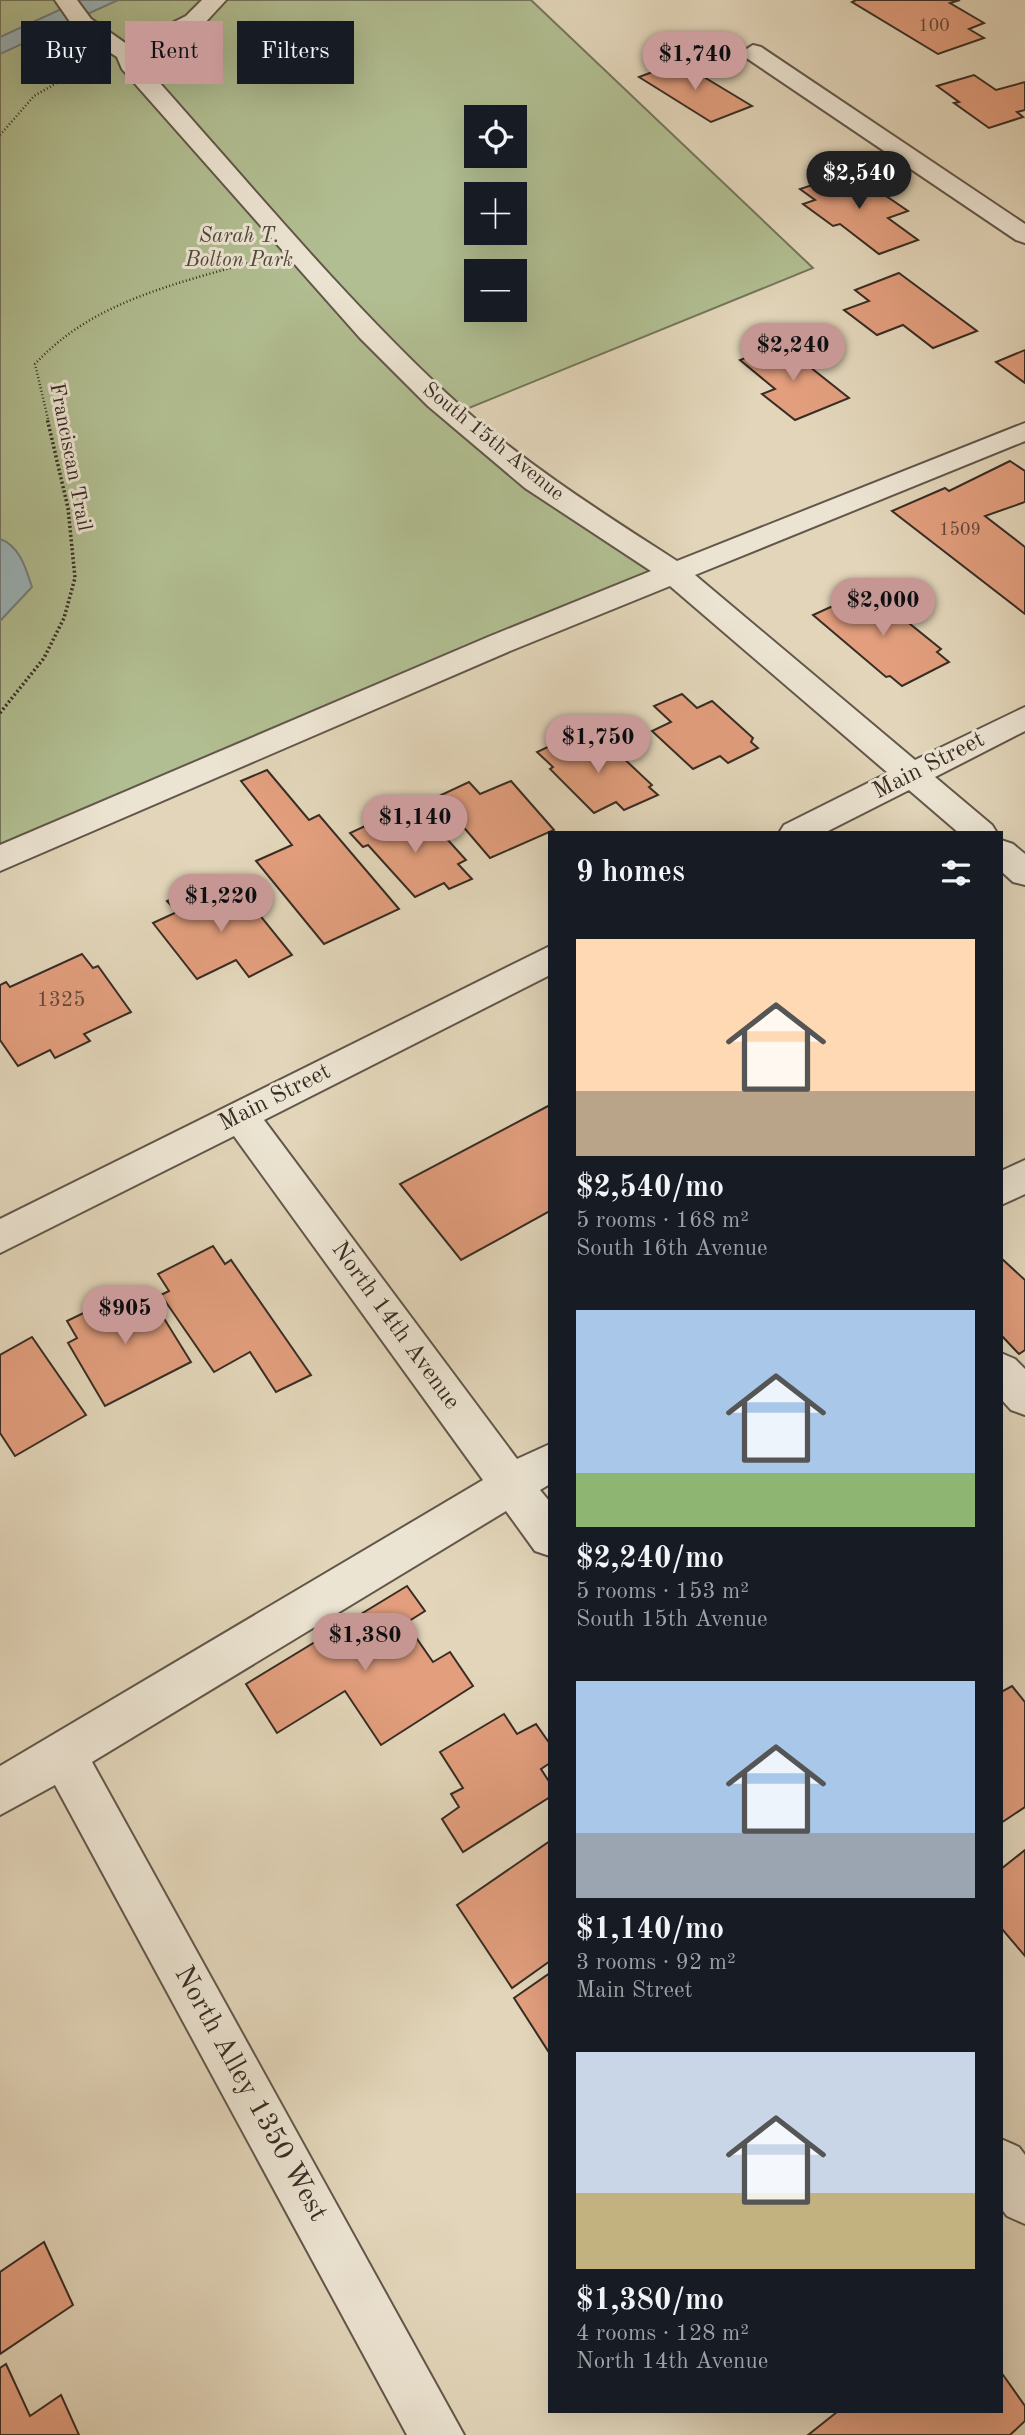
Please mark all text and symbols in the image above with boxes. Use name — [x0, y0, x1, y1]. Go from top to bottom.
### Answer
house number: 100 — [918, 17, 950, 35]
chip: Buy — [21, 21, 111, 84]
chip: Rent — [125, 21, 223, 84]
chip: Filters — [237, 21, 354, 84]
pin: $1,740 — [638, 32, 752, 92]
text: $1,740 — [658, 43, 732, 66]
map controls — [464, 105, 527, 322]
button: locate — [464, 105, 527, 168]
pin: $2,540 — [802, 152, 916, 211]
text: $2,540 — [822, 162, 896, 185]
button: + — [464, 182, 527, 245]
park label: Sarah T. Bolton Park — [184, 226, 293, 271]
button: − — [464, 259, 527, 322]
pin: $2,240 — [736, 324, 850, 383]
text: $2,240 — [756, 334, 830, 357]
street label: South 15th Avenue — [418, 379, 568, 505]
street label: Franciscan Trail — [45, 381, 95, 533]
house number: 1509 — [939, 521, 981, 539]
pin: $2,000 — [826, 578, 940, 638]
text: $2,000 — [846, 589, 920, 612]
pin: $1,750 — [541, 716, 655, 775]
text: $1,750 — [561, 726, 635, 749]
street label: Main Street — [869, 728, 989, 804]
pin: $1,140 — [358, 796, 472, 855]
text: $1,140 — [378, 806, 452, 829]
icon: filters — [937, 854, 975, 892]
text: 9 homes — [576, 858, 685, 888]
pin: $1,220 — [164, 874, 278, 934]
text: $1,220 — [184, 885, 258, 908]
icon: home — [713, 984, 839, 1110]
house number: 1325 — [37, 990, 85, 1011]
street label: Main Street — [215, 1060, 335, 1136]
text: $2,540/mo — [576, 1173, 724, 1203]
text: 5 rooms · 168 m² — [576, 1209, 749, 1232]
text: South 16th Avenue — [576, 1237, 768, 1260]
street label: North 14th Avenue — [326, 1238, 464, 1414]
pin: $905 — [84, 1286, 166, 1346]
text: $905 — [98, 1297, 152, 1320]
icon: home — [713, 1355, 839, 1481]
text: $2,240/mo — [576, 1544, 724, 1574]
text: 5 rooms · 153 m² — [576, 1580, 749, 1603]
text: South 15th Avenue — [576, 1608, 768, 1631]
pin: $1,380 — [308, 1614, 422, 1673]
text: $1,380 — [328, 1624, 402, 1647]
icon: home — [713, 1726, 839, 1852]
text: $1,140/mo — [576, 1915, 724, 1945]
text: 3 rooms · 92 m² — [576, 1951, 736, 1974]
street label: North Alley 1350 West — [168, 1962, 332, 2226]
text: Main Street — [576, 1979, 693, 2002]
icon: home — [713, 2097, 839, 2223]
text: $1,380/mo — [576, 2286, 724, 2316]
text: 4 rooms · 128 m² — [576, 2322, 749, 2345]
text: North 14th Avenue — [576, 2350, 768, 2373]

